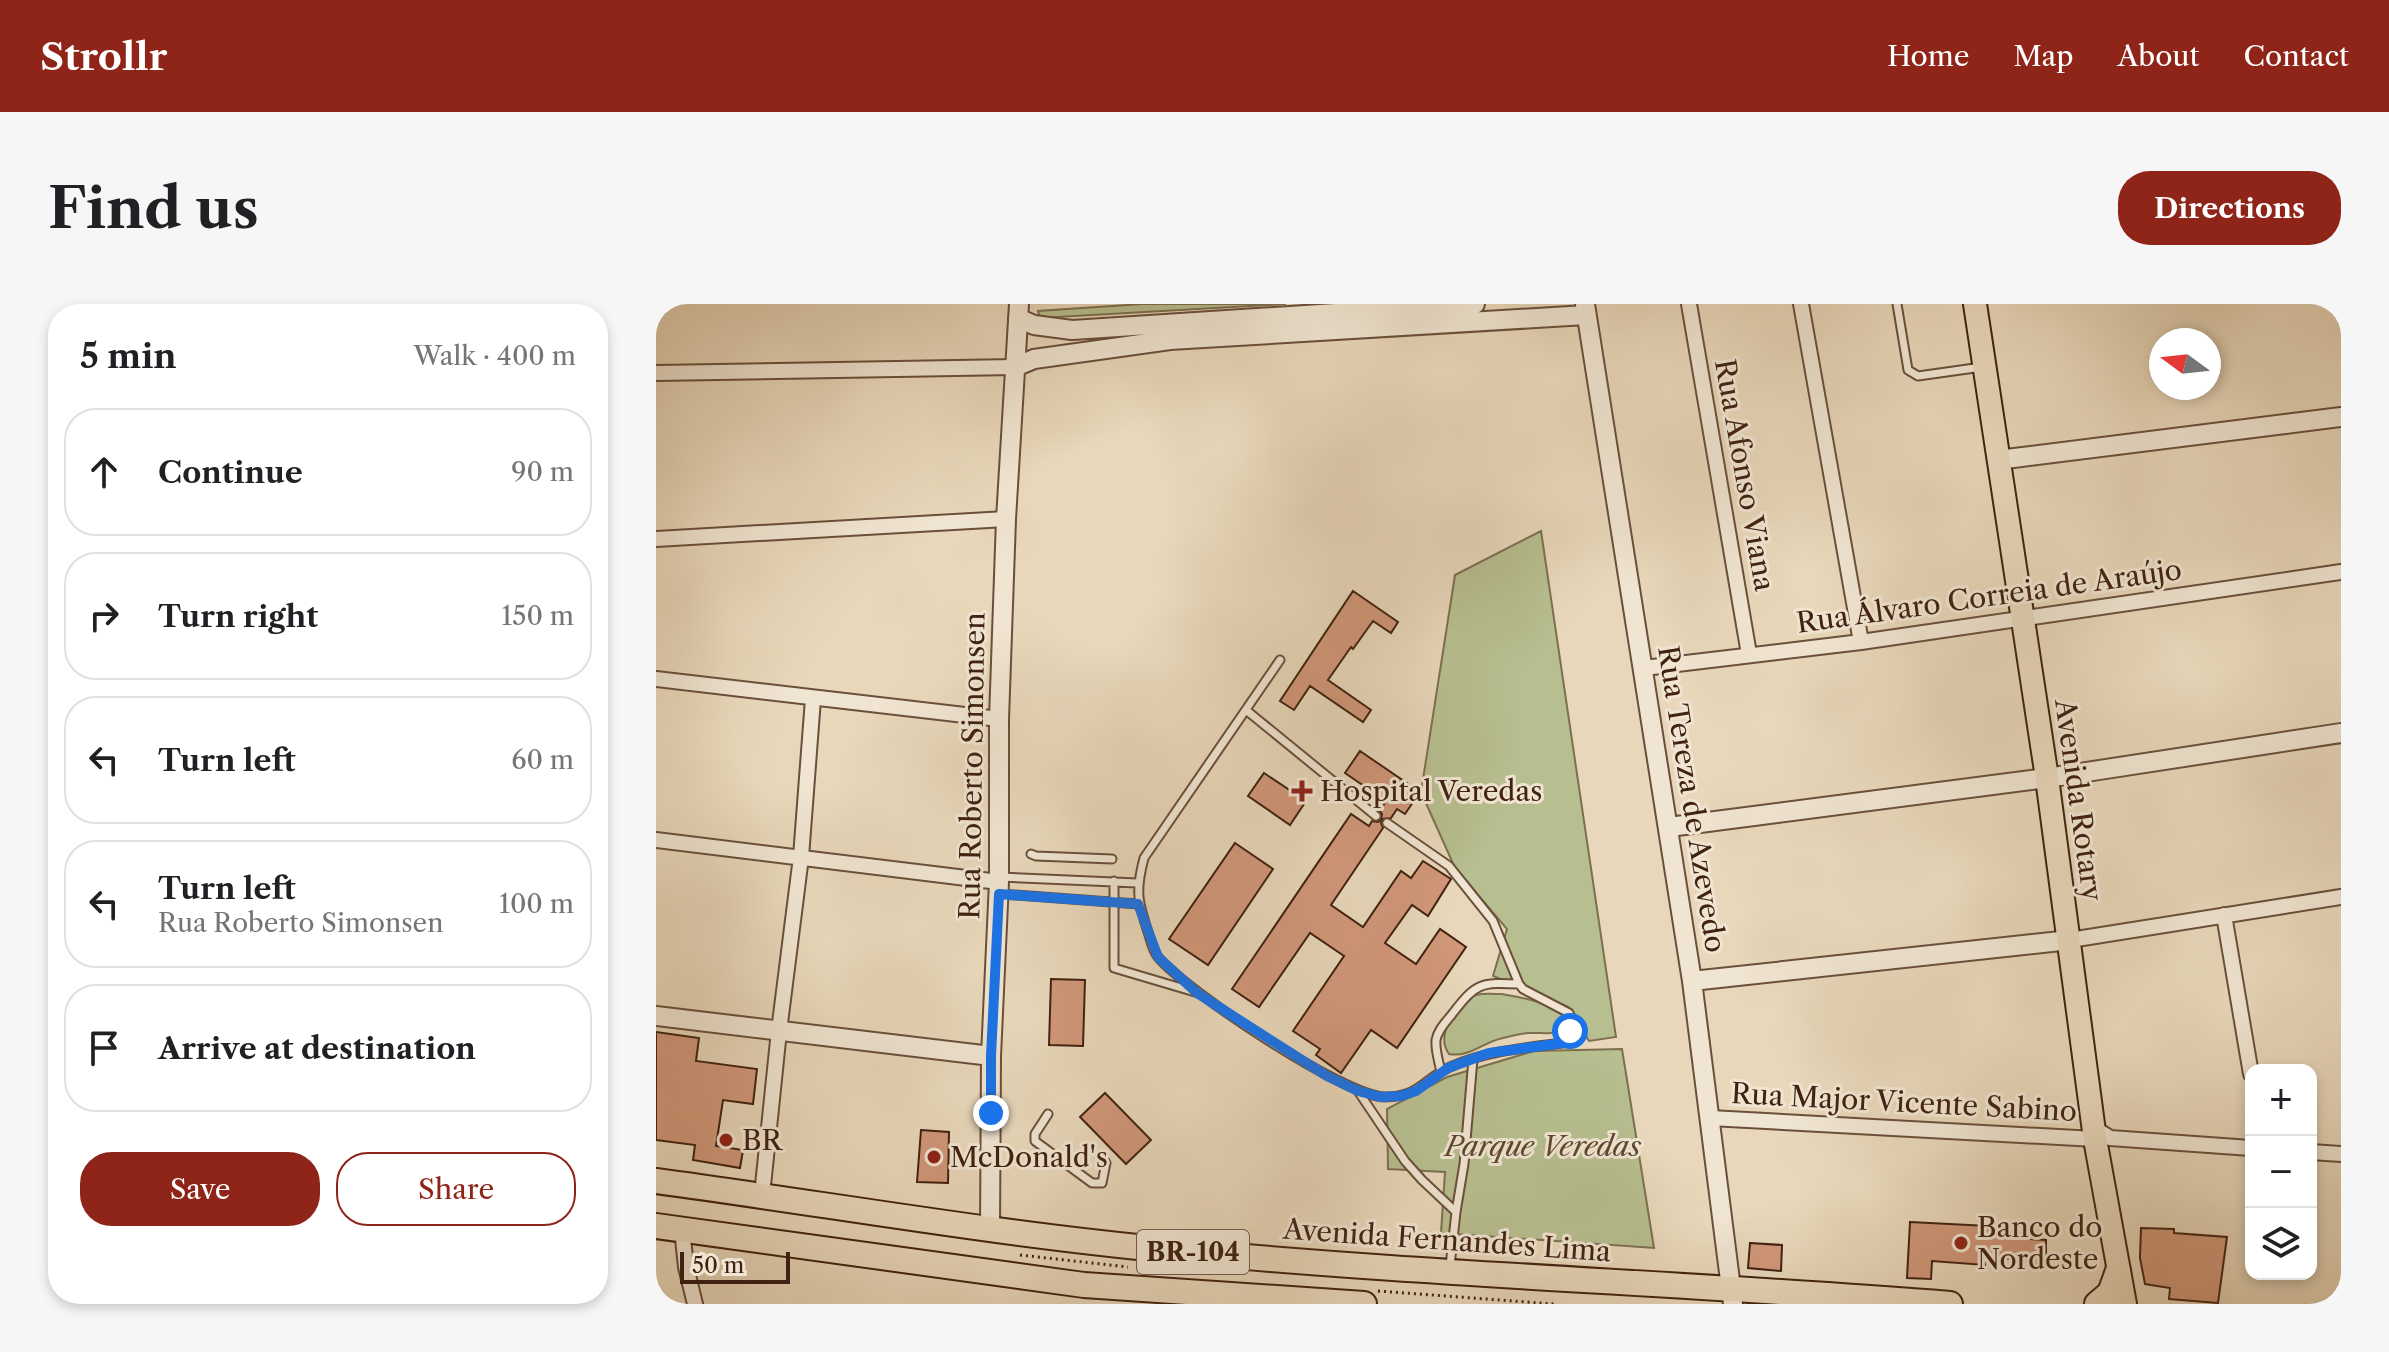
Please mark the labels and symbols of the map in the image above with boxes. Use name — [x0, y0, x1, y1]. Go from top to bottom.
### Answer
north arrow — [2149, 328, 2221, 400]
street label: Rua Afonso Viana — [1708, 356, 1782, 594]
street label: Rua Álvaro Correia de Araújo — [1794, 552, 2184, 640]
street label: Rua Roberto Simonsen — [952, 612, 992, 920]
street label: Rua Tereza de Azevedo — [1651, 643, 1733, 955]
street label: Avenida Rotary — [2048, 696, 2110, 904]
place label: Hospital Veredas — [1320, 774, 1542, 808]
marker: Hospital Veredas — [1291, 780, 1313, 802]
route start — [1552, 1013, 1588, 1049]
street label: Rua Major Vicente Sabino — [1730, 1076, 2078, 1128]
route end — [973, 1095, 1009, 1131]
place label: BR — [742, 1123, 783, 1157]
park label: Parque Veredas — [1443, 1129, 1642, 1163]
marker: BR — [717, 1131, 735, 1149]
place label: McDonald's — [950, 1140, 1108, 1174]
marker: McDonald's — [925, 1148, 943, 1166]
place label: Banco do Nordeste — [1977, 1210, 2102, 1276]
street label: Avenida Fernandes Lima — [1281, 1212, 1612, 1268]
road number: BR-104 — [1137, 1230, 1249, 1274]
marker: Banco do Nordeste — [1952, 1234, 1970, 1252]
scale bar — [680, 1248, 790, 1284]

